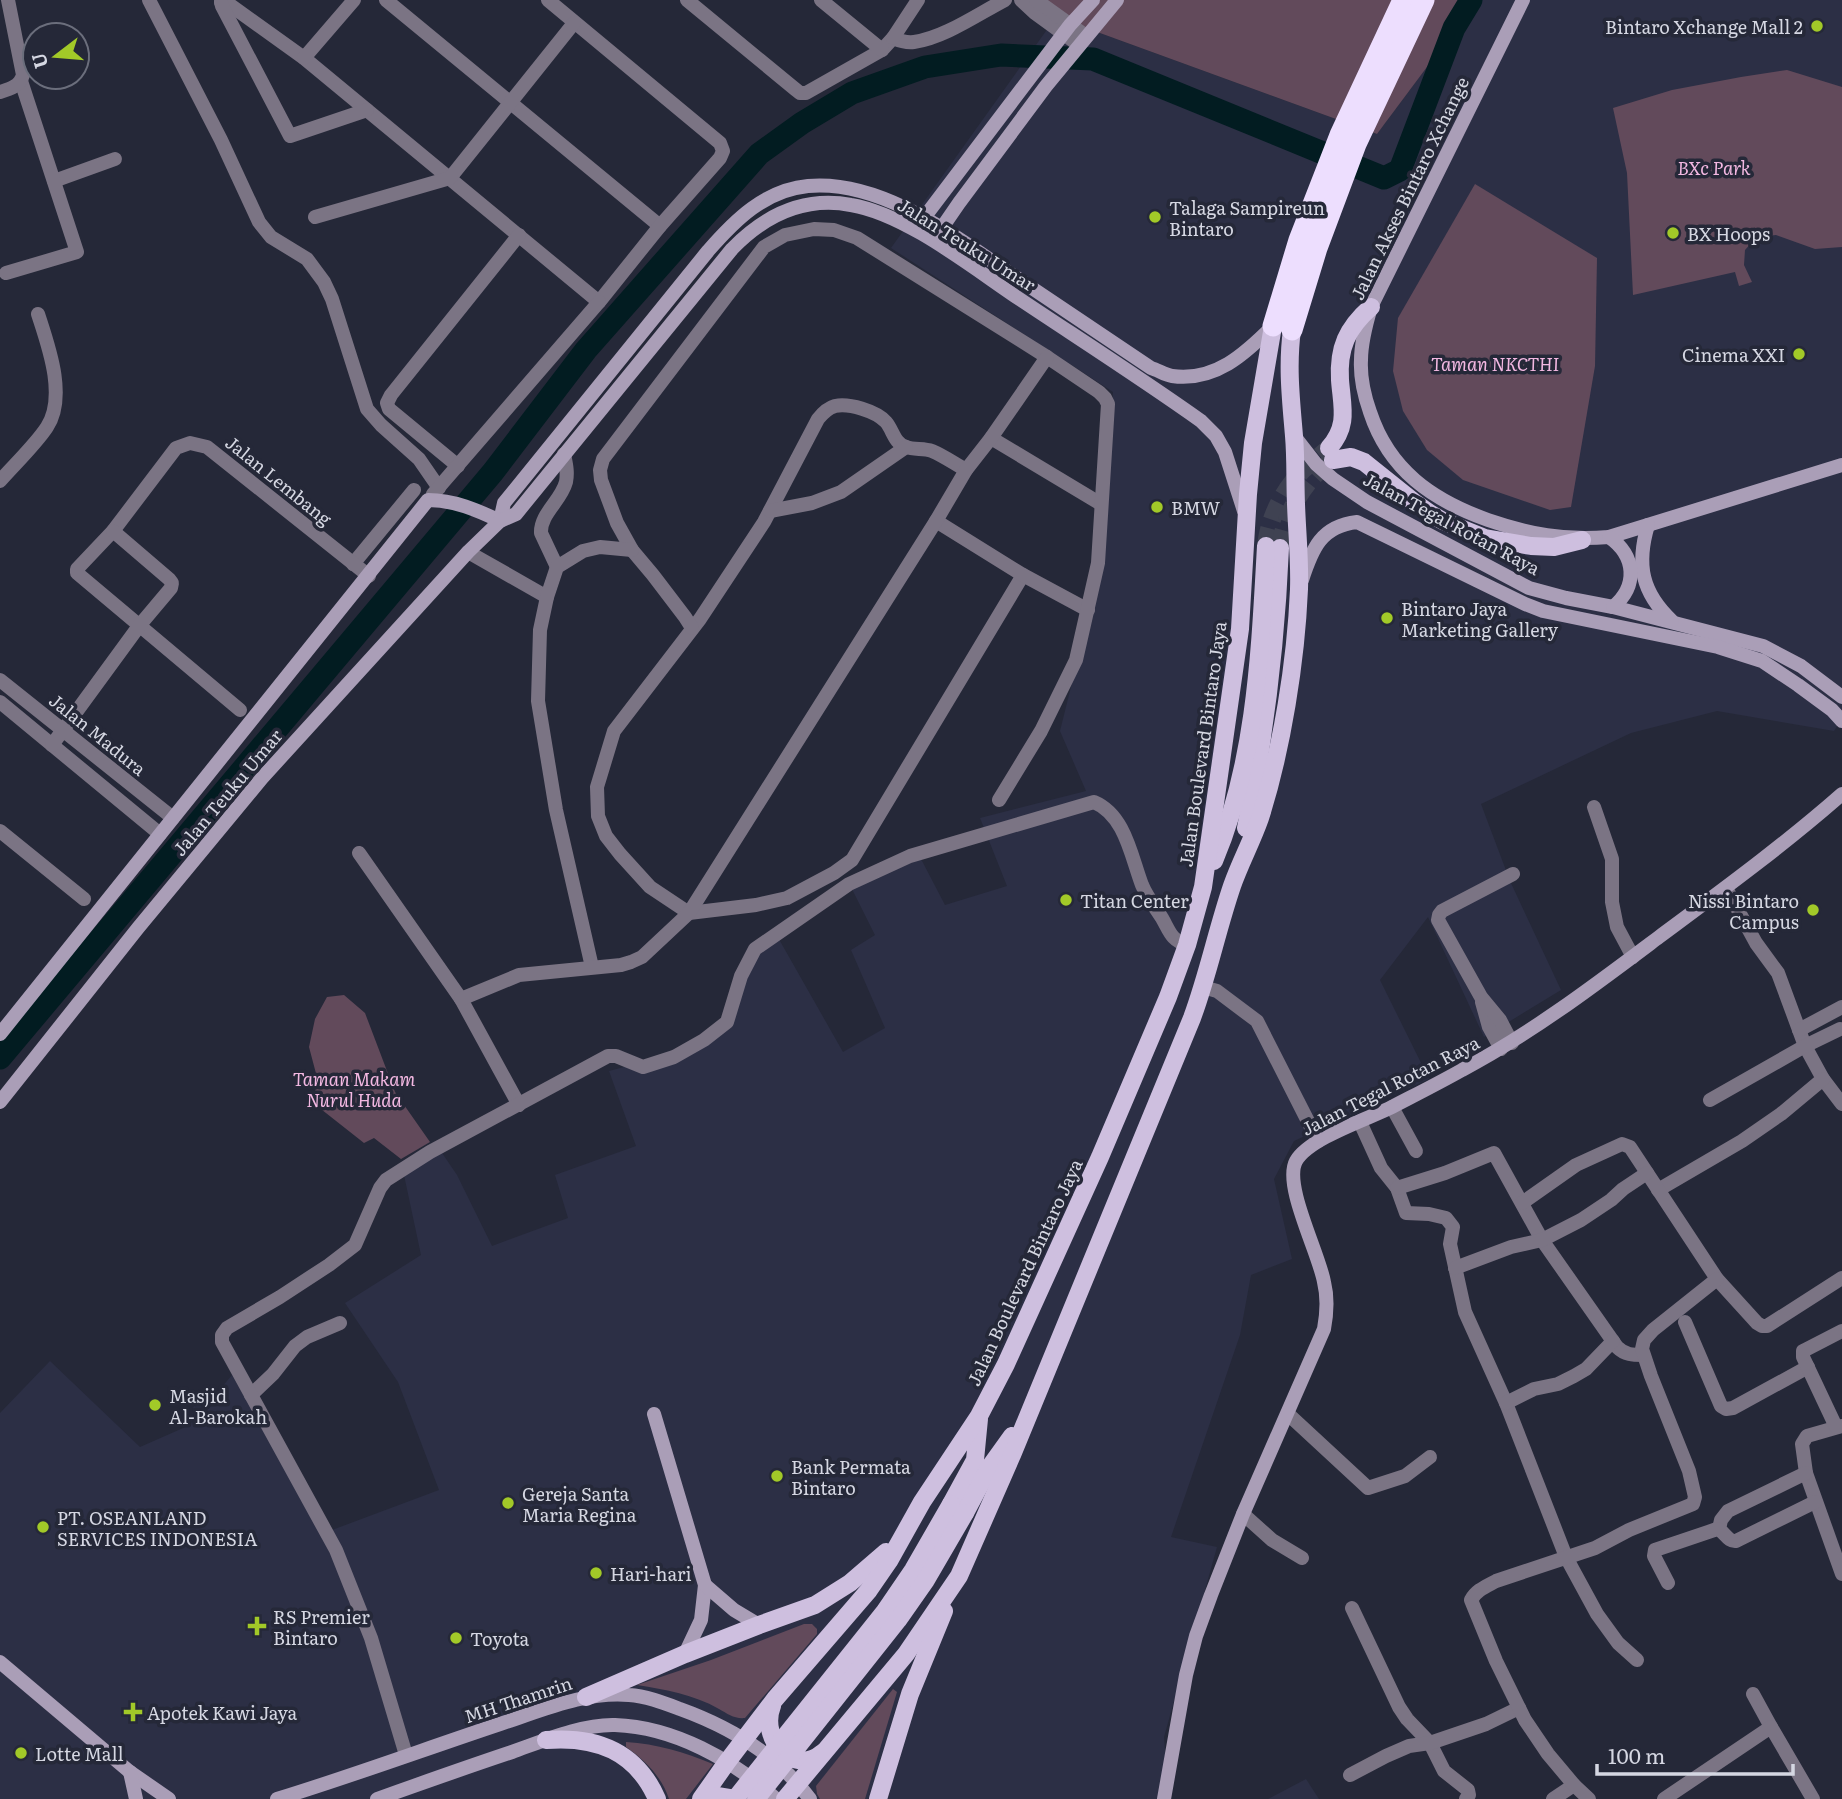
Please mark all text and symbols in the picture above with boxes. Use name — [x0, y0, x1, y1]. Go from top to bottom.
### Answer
place label: Bintaro Xchange Mall 2 — [1605, 13, 1803, 40]
marker: Bintaro Xchange Mall 2 — [1809, 18, 1825, 34]
north arrow — [21, 21, 91, 91]
text: U — [23, 50, 54, 72]
street label: Jalan Akses Bintaro Xchange — [1343, 72, 1475, 304]
park label: BXc Park — [1677, 154, 1751, 181]
street label: Jalan Teuku Umar — [893, 191, 1042, 298]
place label: Talaga Sampireun Bintaro — [1169, 194, 1325, 242]
marker: Talaga Sampireun Bintaro — [1147, 209, 1163, 225]
place label: BX Hoops — [1687, 220, 1770, 247]
marker: BX Hoops — [1665, 225, 1681, 241]
place label: Cinema XXI — [1682, 341, 1785, 368]
marker: Cinema XXI — [1791, 346, 1807, 362]
park label: Taman NKCTHI — [1431, 350, 1559, 377]
street label: Jalan Lembang — [220, 429, 339, 532]
street label: Jalan Tegal Rotan Raya — [1359, 465, 1545, 581]
place label: BMW — [1171, 494, 1220, 521]
marker: BMW — [1149, 499, 1165, 515]
place label: Bintaro Jaya Marketing Gallery — [1401, 595, 1559, 643]
marker: Bintaro Jaya Marketing Gallery — [1379, 610, 1395, 626]
street label: Jalan Boulevard Bintaro Jaya — [1171, 619, 1233, 869]
street label: Jalan Madura — [44, 686, 152, 782]
street label: Jalan Teuku Umar — [166, 722, 289, 861]
place label: Titan Center — [1080, 887, 1189, 914]
place label: Nissi Bintaro Campus — [1688, 887, 1799, 935]
marker: Titan Center — [1058, 892, 1074, 908]
marker: Nissi Bintaro Campus — [1805, 902, 1821, 918]
street label: Jalan Tegal Rotan Raya — [1296, 1028, 1484, 1142]
park label: Taman Makam Nurul Huda — [293, 1065, 416, 1113]
street label: Jalan Boulevard Bintaro Jaya — [959, 1154, 1089, 1390]
place label: Masjid Al-Barokah — [169, 1382, 267, 1430]
marker: Masjid Al-Barokah — [147, 1397, 163, 1413]
place label: Bank Permata Bintaro — [791, 1453, 911, 1501]
marker: Bank Permata Bintaro — [769, 1468, 785, 1484]
place label: Gereja Santa Maria Regina — [522, 1480, 637, 1528]
marker: Gereja Santa Maria Regina — [500, 1495, 516, 1511]
place label: PT. OSEANLAND SERVICES INDONESIA — [57, 1504, 257, 1552]
marker: PT. OSEANLAND SERVICES INDONESIA — [35, 1519, 51, 1535]
place label: Hari-hari — [610, 1560, 691, 1587]
marker: Hari-hari — [588, 1565, 604, 1581]
place label: RS Premier Bintaro — [273, 1603, 370, 1651]
marker: RS Premier Bintaro — [247, 1616, 267, 1636]
place label: Toyota — [470, 1625, 530, 1652]
marker: Toyota — [448, 1630, 464, 1646]
street label: MH Thamrin — [460, 1669, 576, 1729]
place label: Apotek Kawi Jaya — [147, 1699, 298, 1726]
marker: Apotek Kawi Jaya — [125, 1704, 141, 1720]
scale bar — [1597, 1732, 1793, 1776]
text: 100 m — [1608, 1739, 1665, 1770]
place label: Lotte Mall — [35, 1740, 124, 1767]
marker: Lotte Mall — [13, 1745, 29, 1761]

